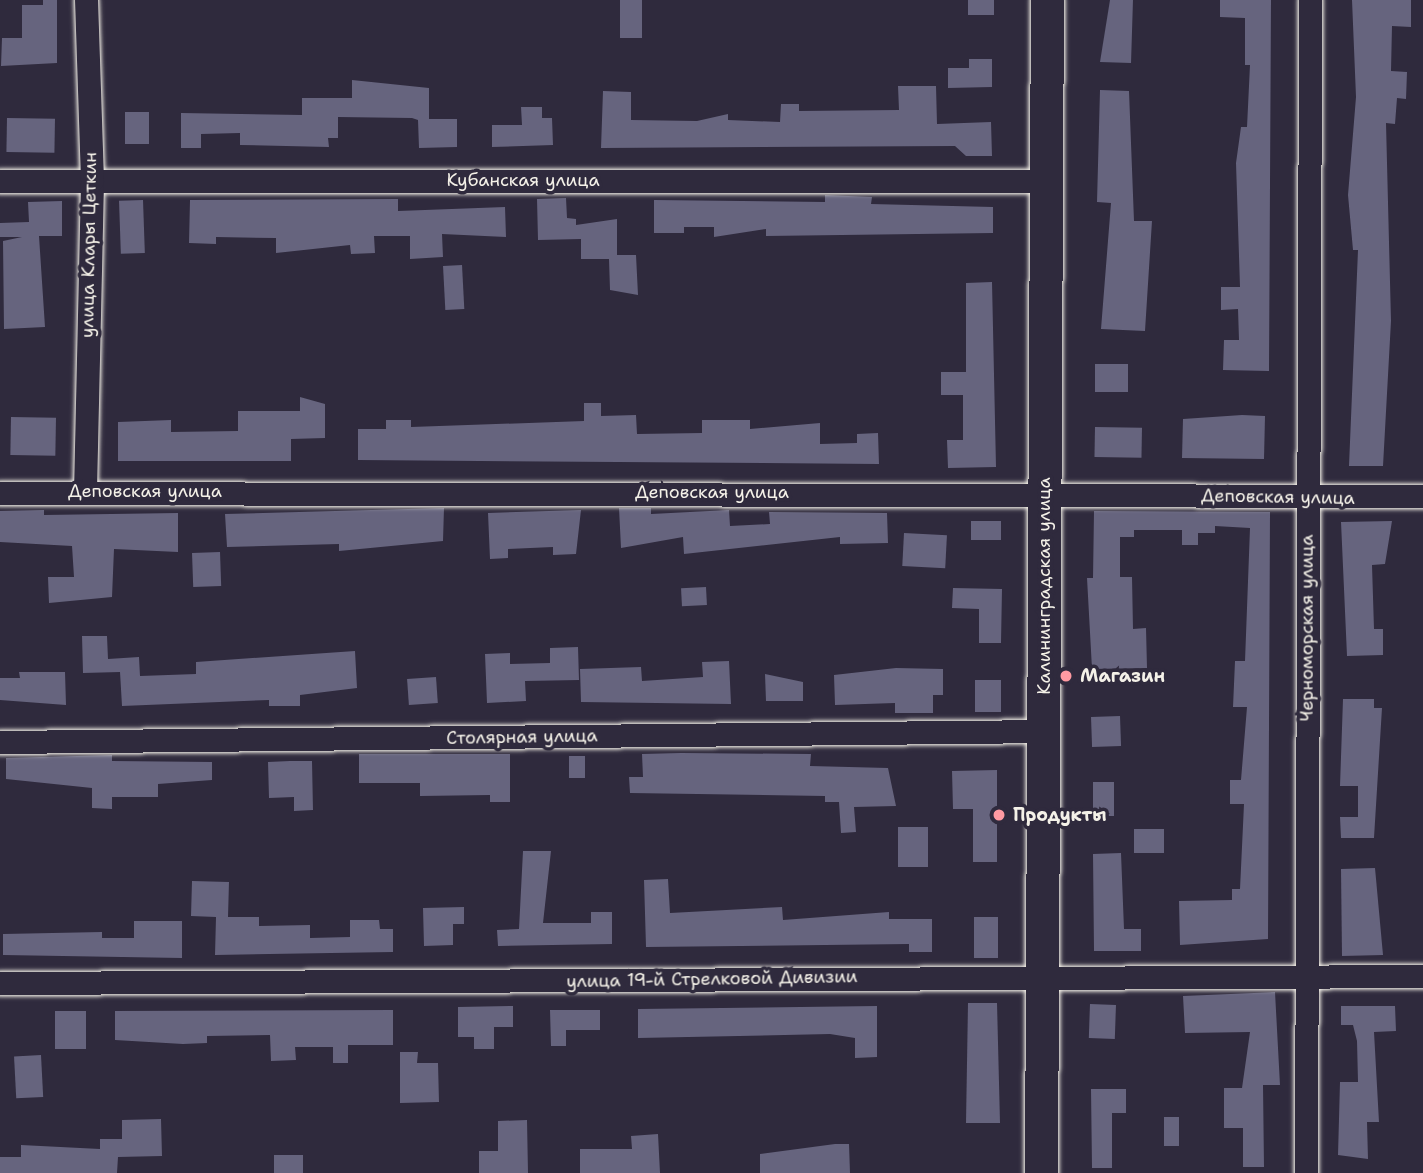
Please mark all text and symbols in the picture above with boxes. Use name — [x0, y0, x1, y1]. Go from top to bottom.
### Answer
street label: улица Клары Цеткин — [77, 152, 101, 338]
street label: Кубанская улица — [446, 169, 600, 191]
street label: Калининградская улица — [1033, 477, 1055, 695]
street label: Деповская улица — [68, 480, 222, 502]
street label: Деповская улица — [635, 481, 789, 503]
street label: Деповская улица — [1201, 485, 1355, 509]
street label: Черноморская улица — [1296, 535, 1318, 721]
place label: Магазин — [1080, 665, 1165, 687]
marker: Магазин — [1058, 668, 1074, 684]
street label: Столярная улица — [446, 725, 598, 749]
place label: Продукты — [1013, 804, 1107, 826]
marker: Продукты — [991, 807, 1007, 823]
street label: улица 19-й Стрелковой Дивизии — [566, 966, 858, 992]

